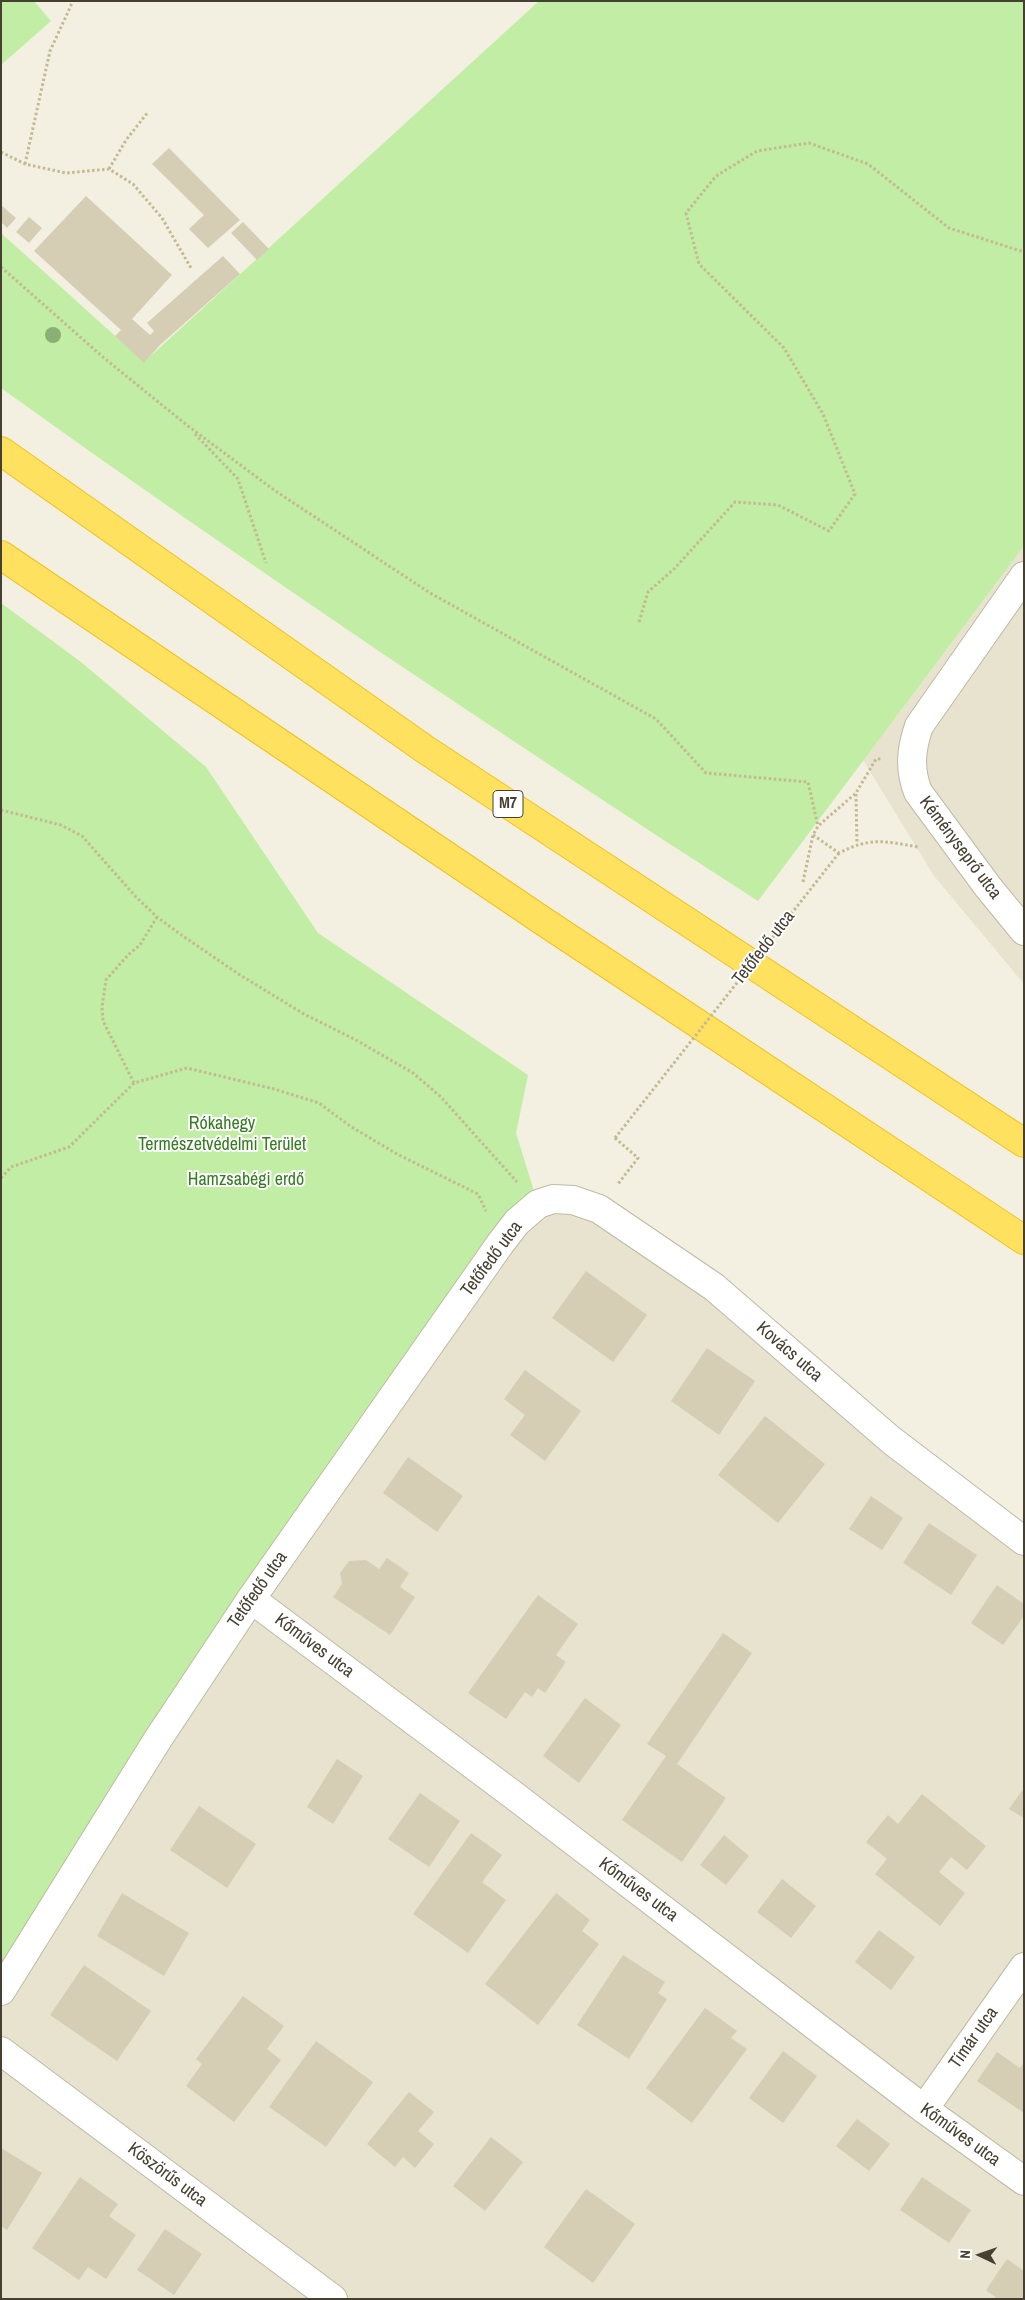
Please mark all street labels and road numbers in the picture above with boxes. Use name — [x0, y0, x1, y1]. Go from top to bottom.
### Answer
road number: M7 — [493, 791, 523, 818]
street label: Kéményseprő utca — [914, 792, 1006, 904]
street label: Tetőfedő utca — [728, 906, 800, 990]
street label: Tetőfedő utca — [457, 1217, 527, 1301]
street label: Kovács utca — [752, 1317, 826, 1387]
street label: Tetőfedő utca — [224, 1548, 292, 1632]
street label: Kőműves utca — [270, 1609, 358, 1683]
street label: Kőműves utca — [594, 1853, 682, 1927]
street label: Tímár utca — [945, 2003, 1003, 2073]
street label: Kőműves utca — [916, 2099, 1004, 2171]
street label: Köszörűs utca — [123, 2138, 211, 2212]

